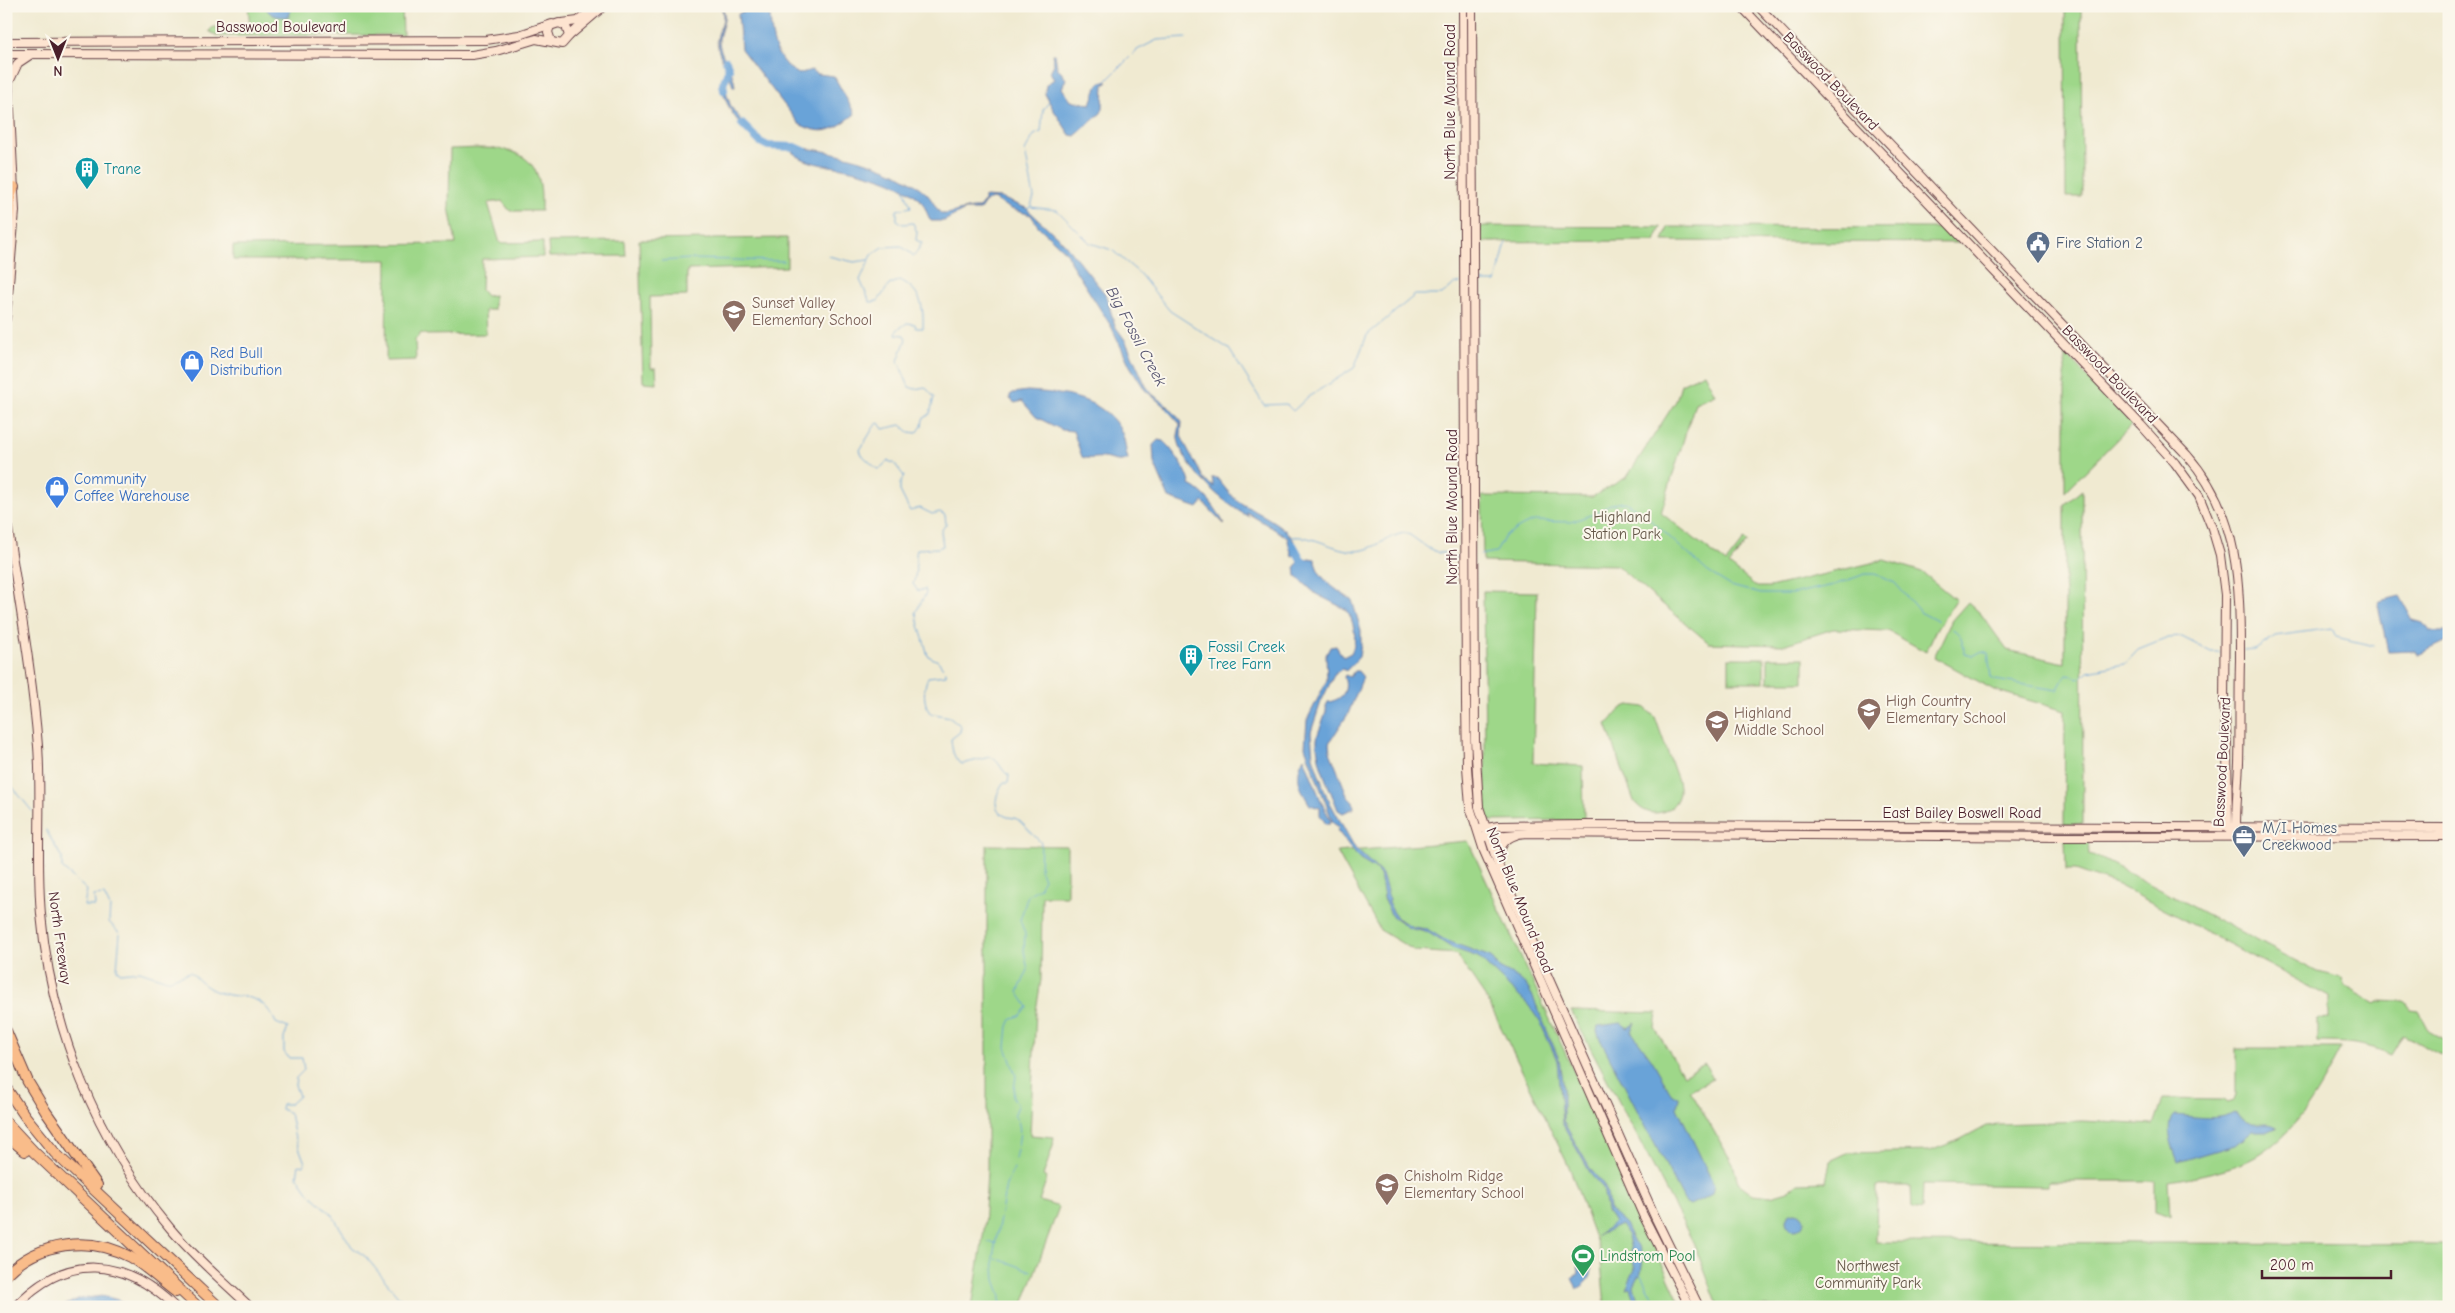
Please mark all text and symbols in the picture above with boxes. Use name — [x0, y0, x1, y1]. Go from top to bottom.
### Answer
street label: Basswood Boulevard — [216, 18, 346, 36]
street label: North Blue Mound Road — [1441, 24, 1459, 180]
street label: Basswood Boulevard — [1779, 28, 1883, 134]
north arrow — [32, 32, 82, 82]
text: N — [53, 62, 63, 79]
building icon: Trane — [74, 156, 100, 190]
place label: Trane — [104, 160, 142, 178]
public building icon: Fire Station 2 — [2025, 230, 2051, 264]
place label: Fire Station 2 — [2056, 234, 2143, 252]
water label: Big Fossil Creek — [1102, 284, 1170, 390]
place label: Sunset Valley Elementary School — [752, 294, 872, 329]
school or university icon: Sunset Valley Elementary School — [721, 299, 747, 333]
street label: Basswood Boulevard — [2058, 321, 2162, 427]
place label: Red Bull Distribution — [210, 344, 282, 379]
shop icon: Red Bull Distribution — [179, 349, 205, 383]
street label: North Blue Mound Road — [1443, 429, 1461, 585]
place label: Community Coffee Warehouse — [74, 470, 190, 505]
shop icon: Community Coffee Warehouse — [44, 475, 70, 509]
park label: Highland Station Park — [1583, 508, 1662, 543]
place label: Fossil Creek Tree Farn — [1208, 638, 1286, 673]
building icon: Fossil Creek Tree Farn — [1178, 643, 1204, 677]
place label: High Country Elementary School — [1886, 692, 2006, 727]
school or university icon: High Country Elementary School — [1856, 697, 1882, 731]
street label: Basswood Boulevard — [2210, 697, 2234, 827]
place label: Highland Middle School — [1734, 704, 1824, 739]
school or university icon: Highland Middle School — [1704, 709, 1730, 743]
street label: East Bailey Boswell Road — [1883, 804, 2041, 822]
place label: M/I Homes Creekwood — [2262, 819, 2337, 854]
street label: North Blue Mound Road — [1482, 824, 1558, 976]
office icon: M/I Homes Creekwood — [2231, 824, 2257, 858]
street label: North Freeway — [45, 890, 75, 986]
place label: Chisholm Ridge Elementary School — [1404, 1167, 1524, 1202]
school or university icon: Chisholm Ridge Elementary School — [1374, 1172, 1400, 1206]
sports icon: Lindstrom Pool — [1570, 1243, 1596, 1277]
place label: Lindstrom Pool — [1600, 1247, 1696, 1265]
scale bar — [2262, 1248, 2391, 1280]
text: 200 m — [2270, 1256, 2314, 1274]
park label: Northwest Community Park — [1815, 1257, 1922, 1292]

